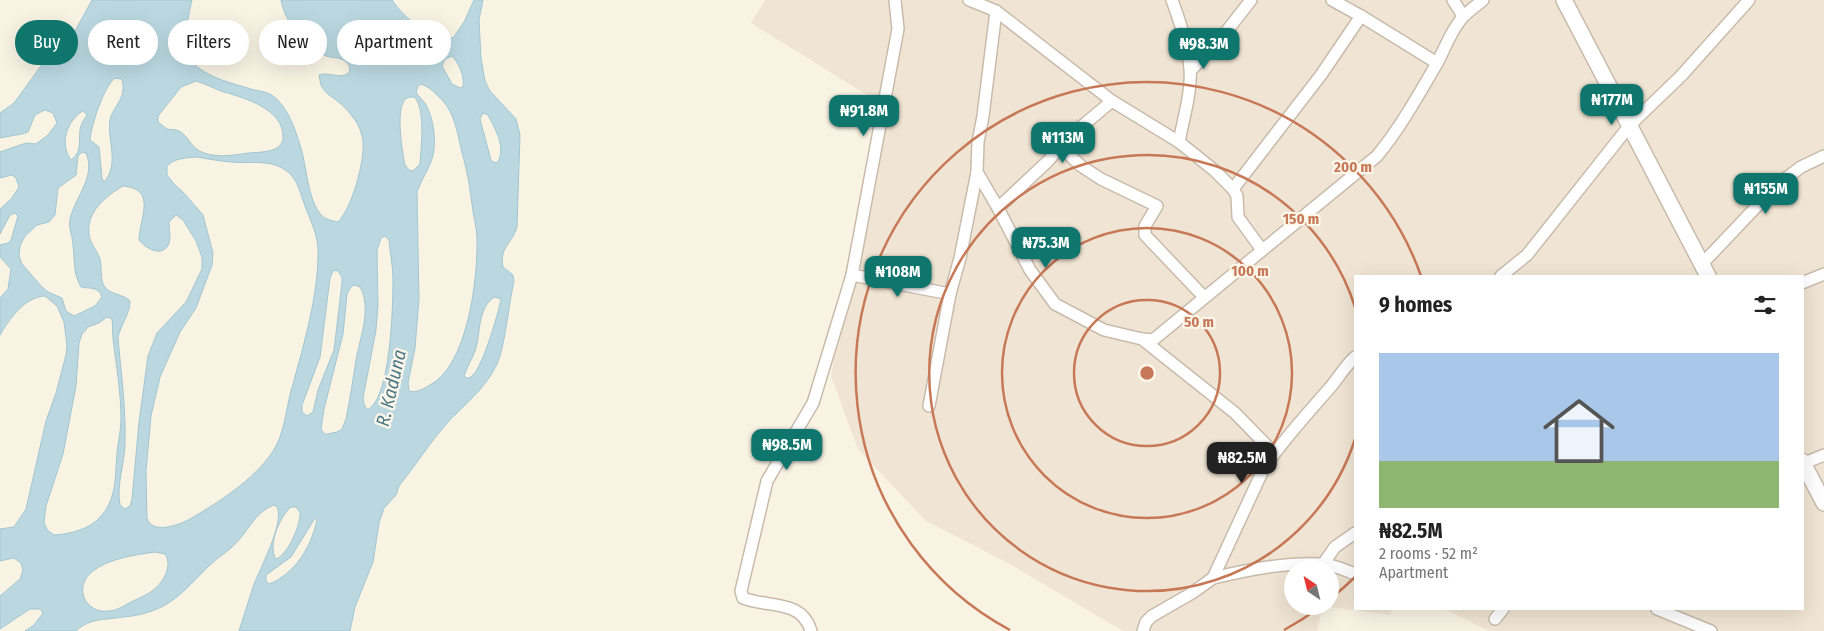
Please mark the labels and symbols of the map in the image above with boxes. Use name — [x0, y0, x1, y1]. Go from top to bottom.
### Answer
pin: ₦98.3M — [1163, 28, 1245, 70]
pin: ₦177M — [1577, 84, 1647, 126]
pin: ₦91.8M — [823, 94, 905, 137]
pin: ₦113M — [1028, 121, 1098, 164]
text: 200 m — [1333, 158, 1372, 176]
pin: ₦155M — [1731, 172, 1801, 215]
text: 150 m — [1283, 210, 1319, 228]
pin: ₦75.3M — [1005, 226, 1087, 269]
pin: ₦108M — [863, 256, 933, 298]
text: 100 m — [1231, 262, 1269, 280]
text: 50 m — [1184, 313, 1214, 331]
water label: R. Kaduna — [371, 347, 411, 429]
centre of rings — [1138, 364, 1156, 382]
pin: ₦98.5M — [746, 428, 828, 471]
pin: ₦82.5M — [1201, 442, 1283, 484]
north arrow — [1284, 560, 1339, 615]

